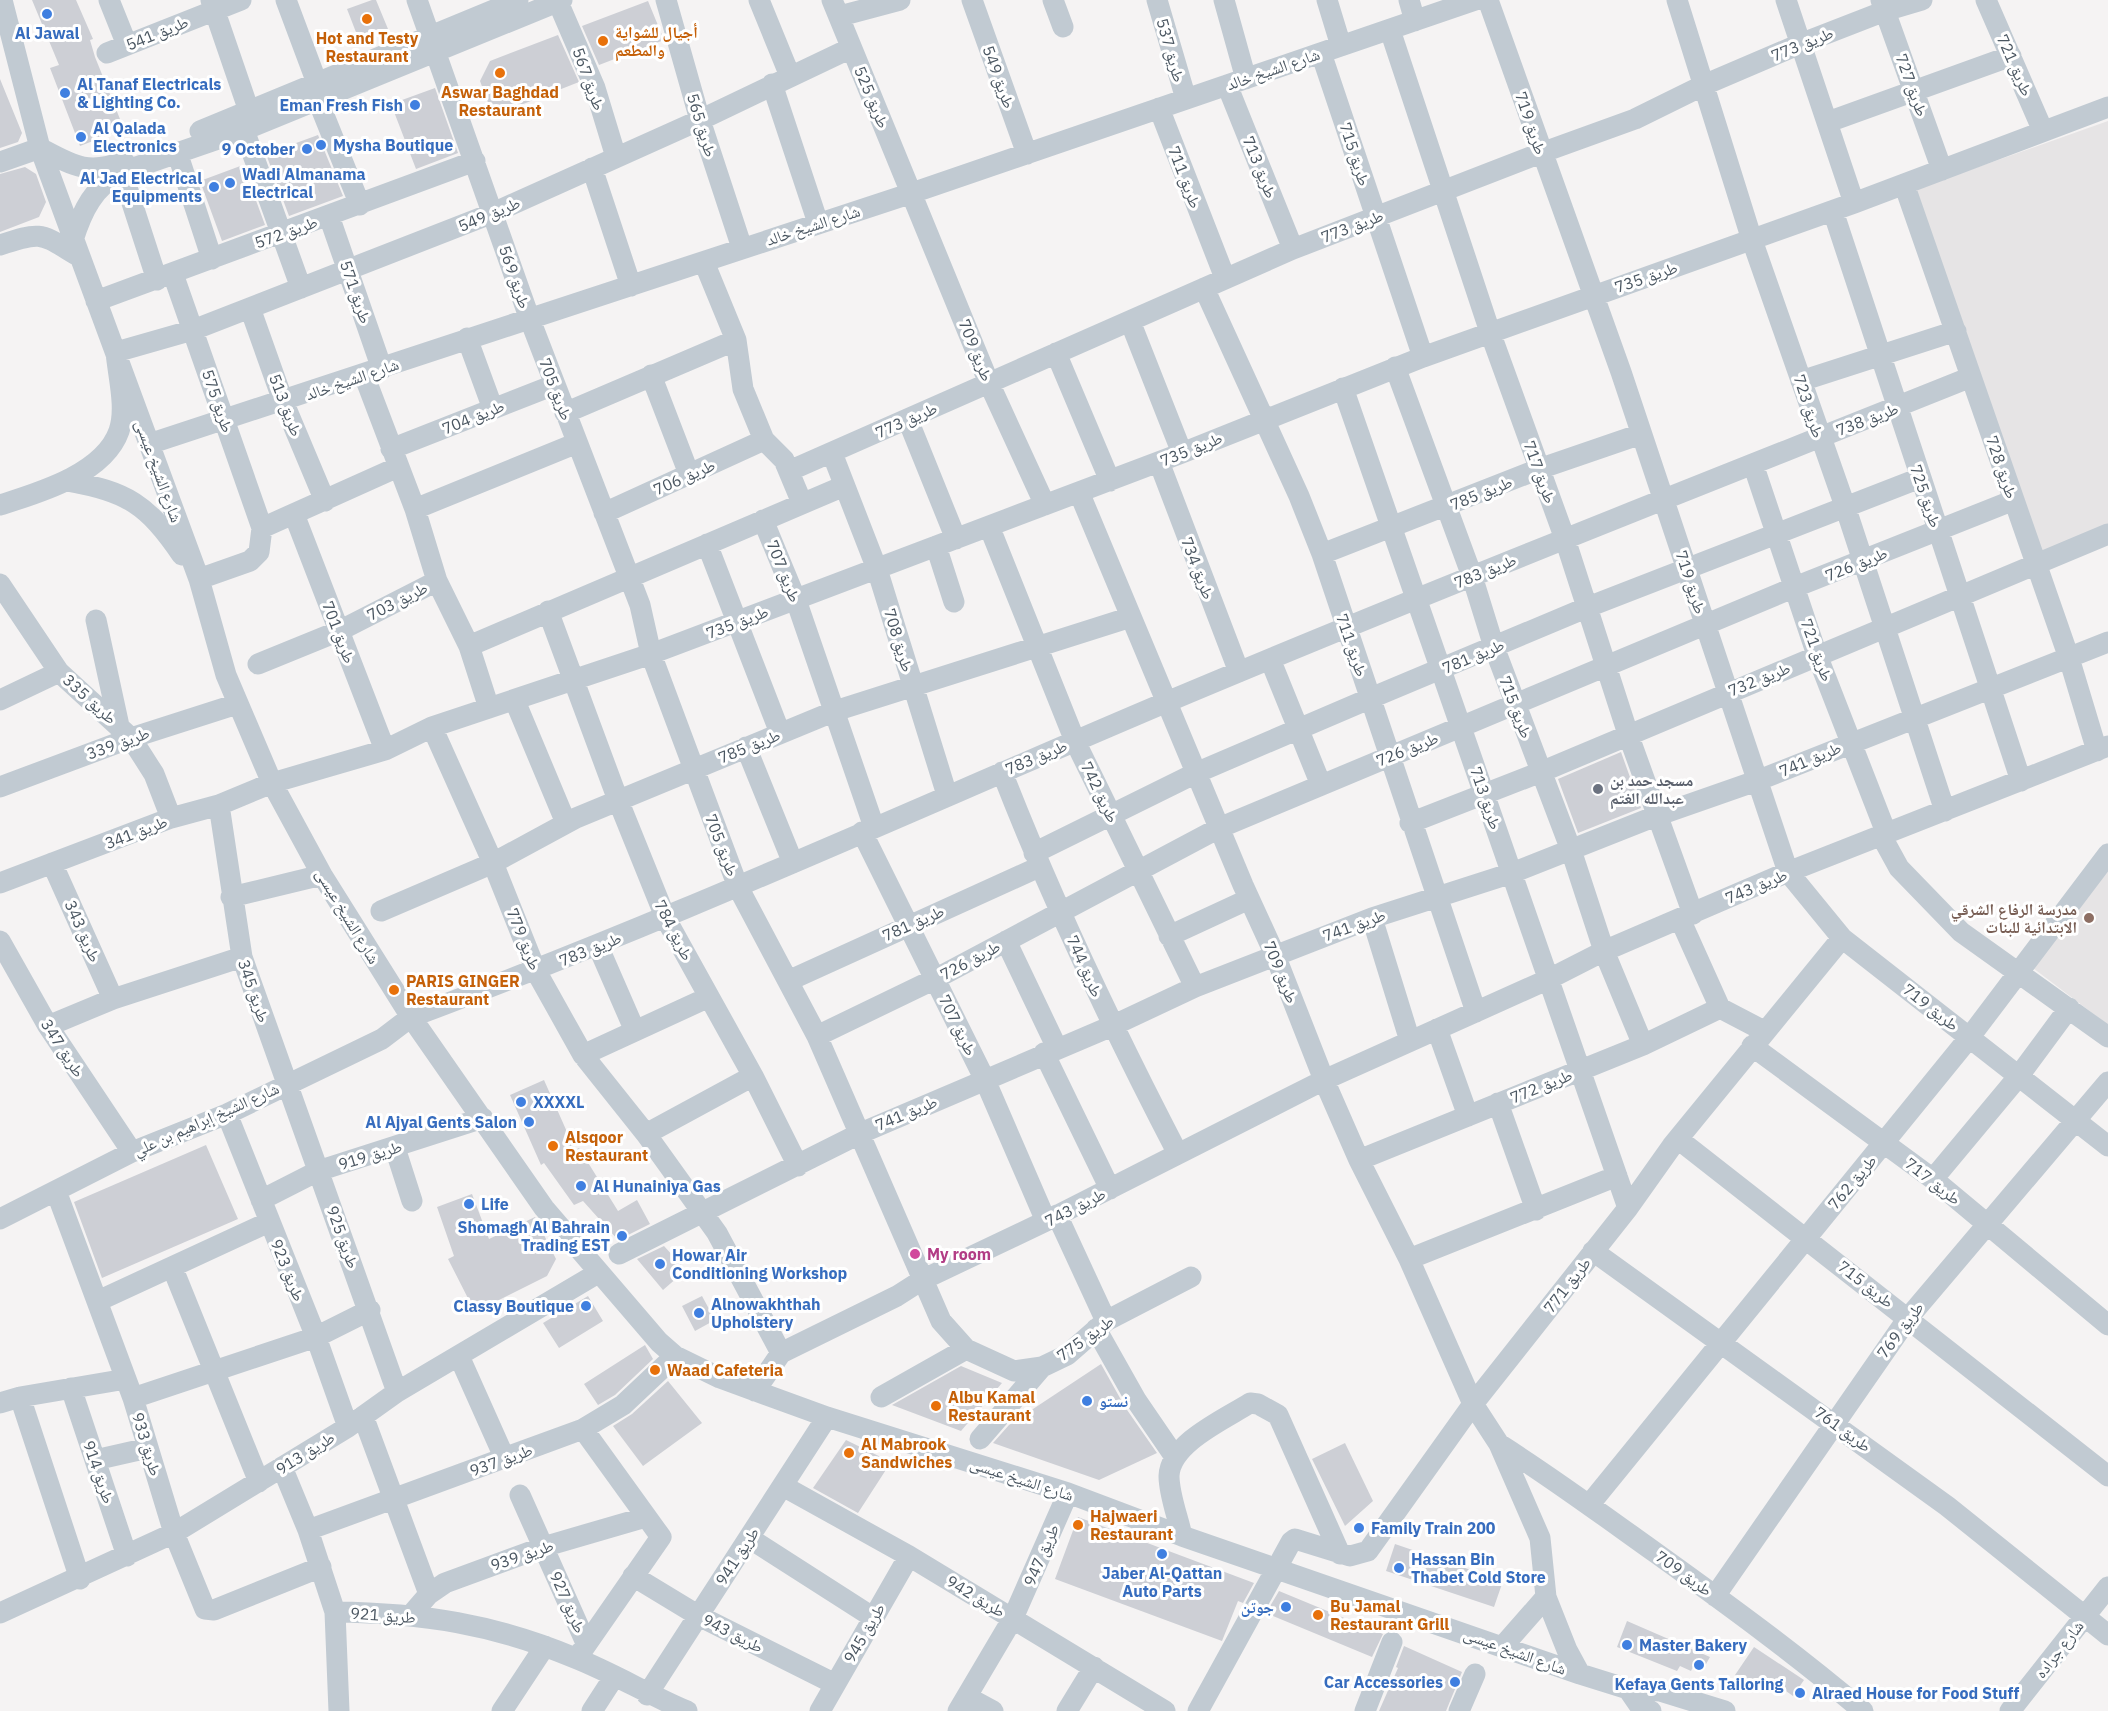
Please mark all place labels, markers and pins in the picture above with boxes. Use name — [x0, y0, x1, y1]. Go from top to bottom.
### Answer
marker: Al Jawal — [40, 7, 54, 21]
marker: Hot and Testy Restaurant — [360, 12, 374, 26]
place label: أجيال للشواية والمطعم — [615, 22, 698, 62]
place label: Al Jawal — [15, 23, 80, 43]
place label: Hot and Testy Restaurant — [316, 28, 419, 66]
marker: أجيال للشواية والمطعم — [596, 34, 610, 48]
marker: Aswar Baghdad Restaurant — [493, 66, 507, 80]
place label: Al Tanaf Electricals & Lighting Co. — [77, 74, 221, 112]
place label: Aswar Baghdad Restaurant — [441, 82, 559, 120]
marker: Al Tanaf Electricals & Lighting Co. — [58, 86, 72, 100]
place label: Eman Fresh Fish — [279, 95, 403, 115]
marker: Eman Fresh Fish — [408, 98, 422, 112]
place label: Al Qalada Electronics — [93, 118, 177, 156]
marker: Al Qalada Electronics — [74, 130, 88, 144]
place label: Mysha Boutique — [333, 135, 453, 155]
marker: Mysha Boutique — [314, 138, 328, 152]
place label: 9 October — [222, 139, 296, 159]
marker: 9 October — [300, 142, 314, 156]
place label: Wadi Almanama Electrical — [242, 164, 366, 202]
place label: Al Jad Electrical Equipments — [80, 168, 202, 206]
marker: Wadi Almanama Electrical — [223, 176, 237, 190]
marker: Al Jad Electrical Equipments — [207, 180, 221, 194]
place label: مسجد حمد بن عبدالله الغتم — [1610, 770, 1693, 810]
marker: مسجد حمد بن عبدالله الغتم — [1591, 782, 1605, 796]
place label: مدرسة الرفاع الشرقي الابتدائية للبنات — [1951, 899, 2077, 937]
marker: مدرسة الرفاع الشرقي الابتدائية للبنات — [2082, 911, 2096, 925]
place label: PARIS GINGER Restaurant — [406, 971, 520, 1009]
marker: PARIS GINGER Restaurant — [387, 983, 401, 997]
place label: XXXXL — [533, 1092, 585, 1112]
marker: XXXXL — [514, 1095, 528, 1109]
place label: Al Ajyal Gents Salon — [365, 1112, 517, 1132]
marker: Al Ajyal Gents Salon — [522, 1115, 536, 1129]
place label: Alsqoor Restaurant — [565, 1127, 648, 1165]
marker: Alsqoor Restaurant — [546, 1139, 560, 1153]
place label: Al Hunainiya Gas — [593, 1176, 721, 1196]
marker: Al Hunainiya Gas — [574, 1179, 588, 1193]
place label: Life — [481, 1194, 509, 1214]
marker: Life — [462, 1197, 476, 1211]
place label: Shomagh Al Bahrain Trading EST — [458, 1217, 610, 1255]
marker: Shomagh Al Bahrain Trading EST — [615, 1229, 629, 1243]
place label: My room — [927, 1244, 991, 1264]
place label: Howar Air Conditioning Workshop — [672, 1245, 848, 1283]
marker: My room — [908, 1247, 922, 1261]
marker: Howar Air Conditioning Workshop — [653, 1257, 667, 1271]
place label: Alnowakhthah Upholstery — [711, 1294, 821, 1332]
place label: Classy Boutique — [453, 1296, 574, 1316]
marker: Classy Boutique — [579, 1299, 593, 1313]
marker: Alnowakhthah Upholstery — [692, 1306, 706, 1320]
place label: Waad Cafeteria — [667, 1360, 783, 1380]
marker: Waad Cafeteria — [648, 1363, 662, 1377]
place label: Albu Kamal Restaurant — [948, 1387, 1035, 1425]
place label: نستو — [1099, 1391, 1128, 1411]
marker: نستو — [1080, 1394, 1094, 1408]
marker: Albu Kamal Restaurant — [929, 1399, 943, 1413]
place label: Al Mabrook Sandwiches — [861, 1434, 952, 1472]
marker: Al Mabrook Sandwiches — [842, 1446, 856, 1460]
place label: Hajwaeri Restaurant — [1090, 1506, 1173, 1544]
marker: Hajwaeri Restaurant — [1071, 1518, 1085, 1532]
place label: Family Train 200 — [1371, 1518, 1496, 1538]
marker: Family Train 200 — [1352, 1521, 1366, 1535]
marker: Jaber Al-Qattan Auto Parts — [1155, 1547, 1169, 1561]
place label: Hassan Bin Thabet Cold Store — [1411, 1549, 1546, 1587]
marker: Hassan Bin Thabet Cold Store — [1392, 1561, 1406, 1575]
place label: Jaber Al-Qattan Auto Parts — [1102, 1563, 1222, 1601]
place label: Bu Jamal Restaurant Grill — [1330, 1596, 1449, 1634]
place label: جوتن — [1241, 1597, 1274, 1617]
marker: جوتن — [1279, 1600, 1293, 1614]
marker: Bu Jamal Restaurant Grill — [1311, 1608, 1325, 1622]
place label: Master Bakery — [1639, 1635, 1748, 1655]
marker: Master Bakery — [1620, 1638, 1634, 1652]
marker: Kefaya Gents Tailoring — [1692, 1658, 1706, 1672]
place label: Car Accessories — [1324, 1672, 1443, 1692]
place label: Kefaya Gents Tailoring — [1615, 1674, 1784, 1694]
marker: Car Accessories — [1448, 1675, 1462, 1689]
place label: Alraed House for Food Stuff — [1812, 1683, 2019, 1703]
marker: Alraed House for Food Stuff — [1793, 1686, 1807, 1700]

